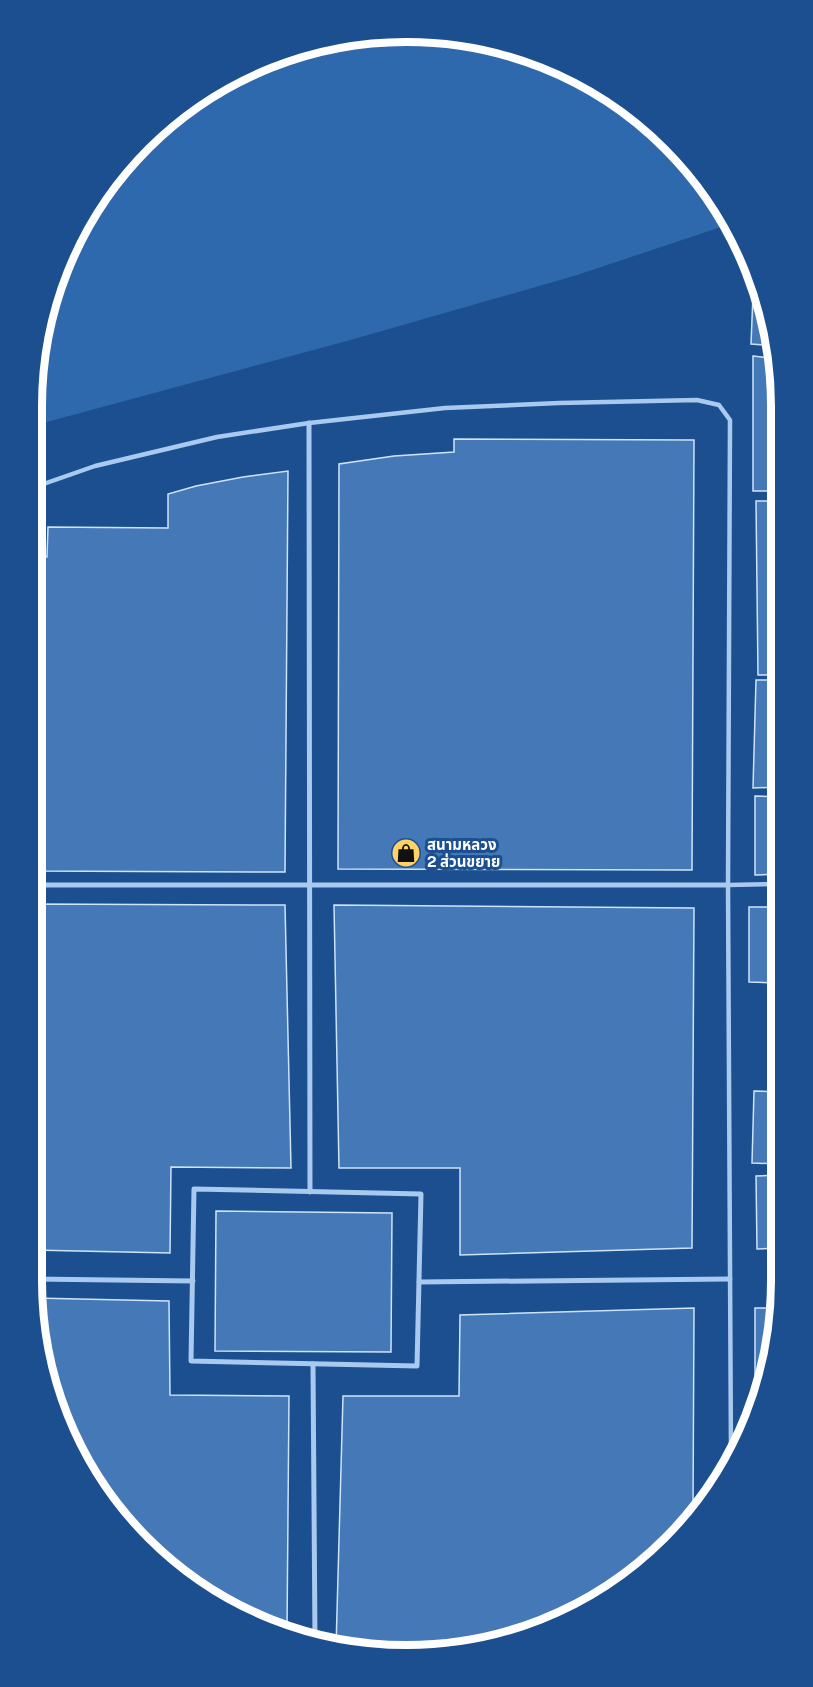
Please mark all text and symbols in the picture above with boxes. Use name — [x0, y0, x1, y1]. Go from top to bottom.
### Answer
place label: สนามหลวง 2 ส่วนขยาย — [427, 836, 500, 870]
shop icon: สนามหลวง 2 ส่วนขยาย — [390, 837, 422, 869]

